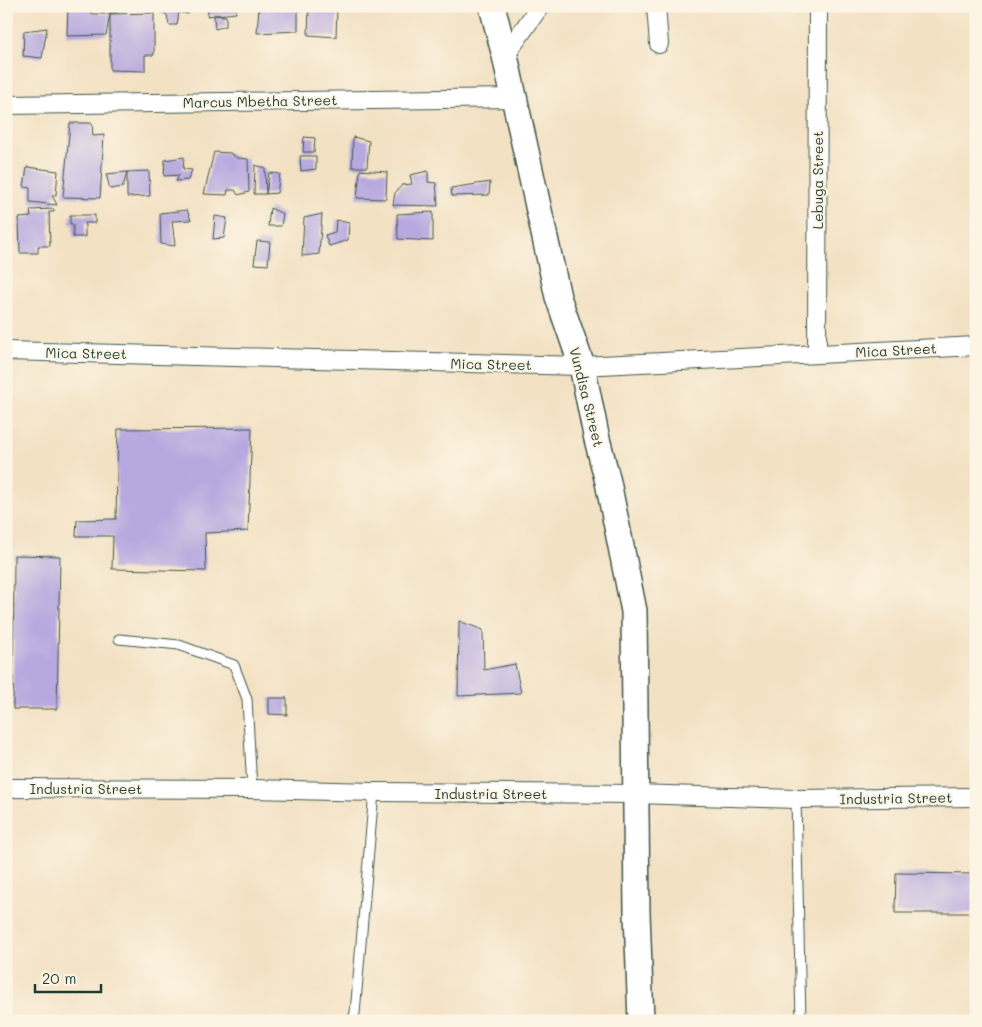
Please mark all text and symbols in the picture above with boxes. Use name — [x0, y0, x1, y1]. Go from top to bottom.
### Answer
street label: Marcus Mbetha Street — [183, 90, 337, 112]
street label: Lebuga Street — [808, 131, 827, 229]
street label: Mica Street — [855, 338, 937, 362]
street label: Mica Street — [45, 343, 127, 363]
street label: Vundisa Street — [565, 345, 609, 449]
street label: Mica Street — [450, 354, 532, 374]
street label: Industria Street — [30, 779, 142, 798]
street label: Industria Street — [435, 784, 547, 803]
street label: Industria Street — [840, 788, 952, 808]
scale bar — [35, 962, 101, 994]
text: 20 m — [42, 968, 76, 988]

